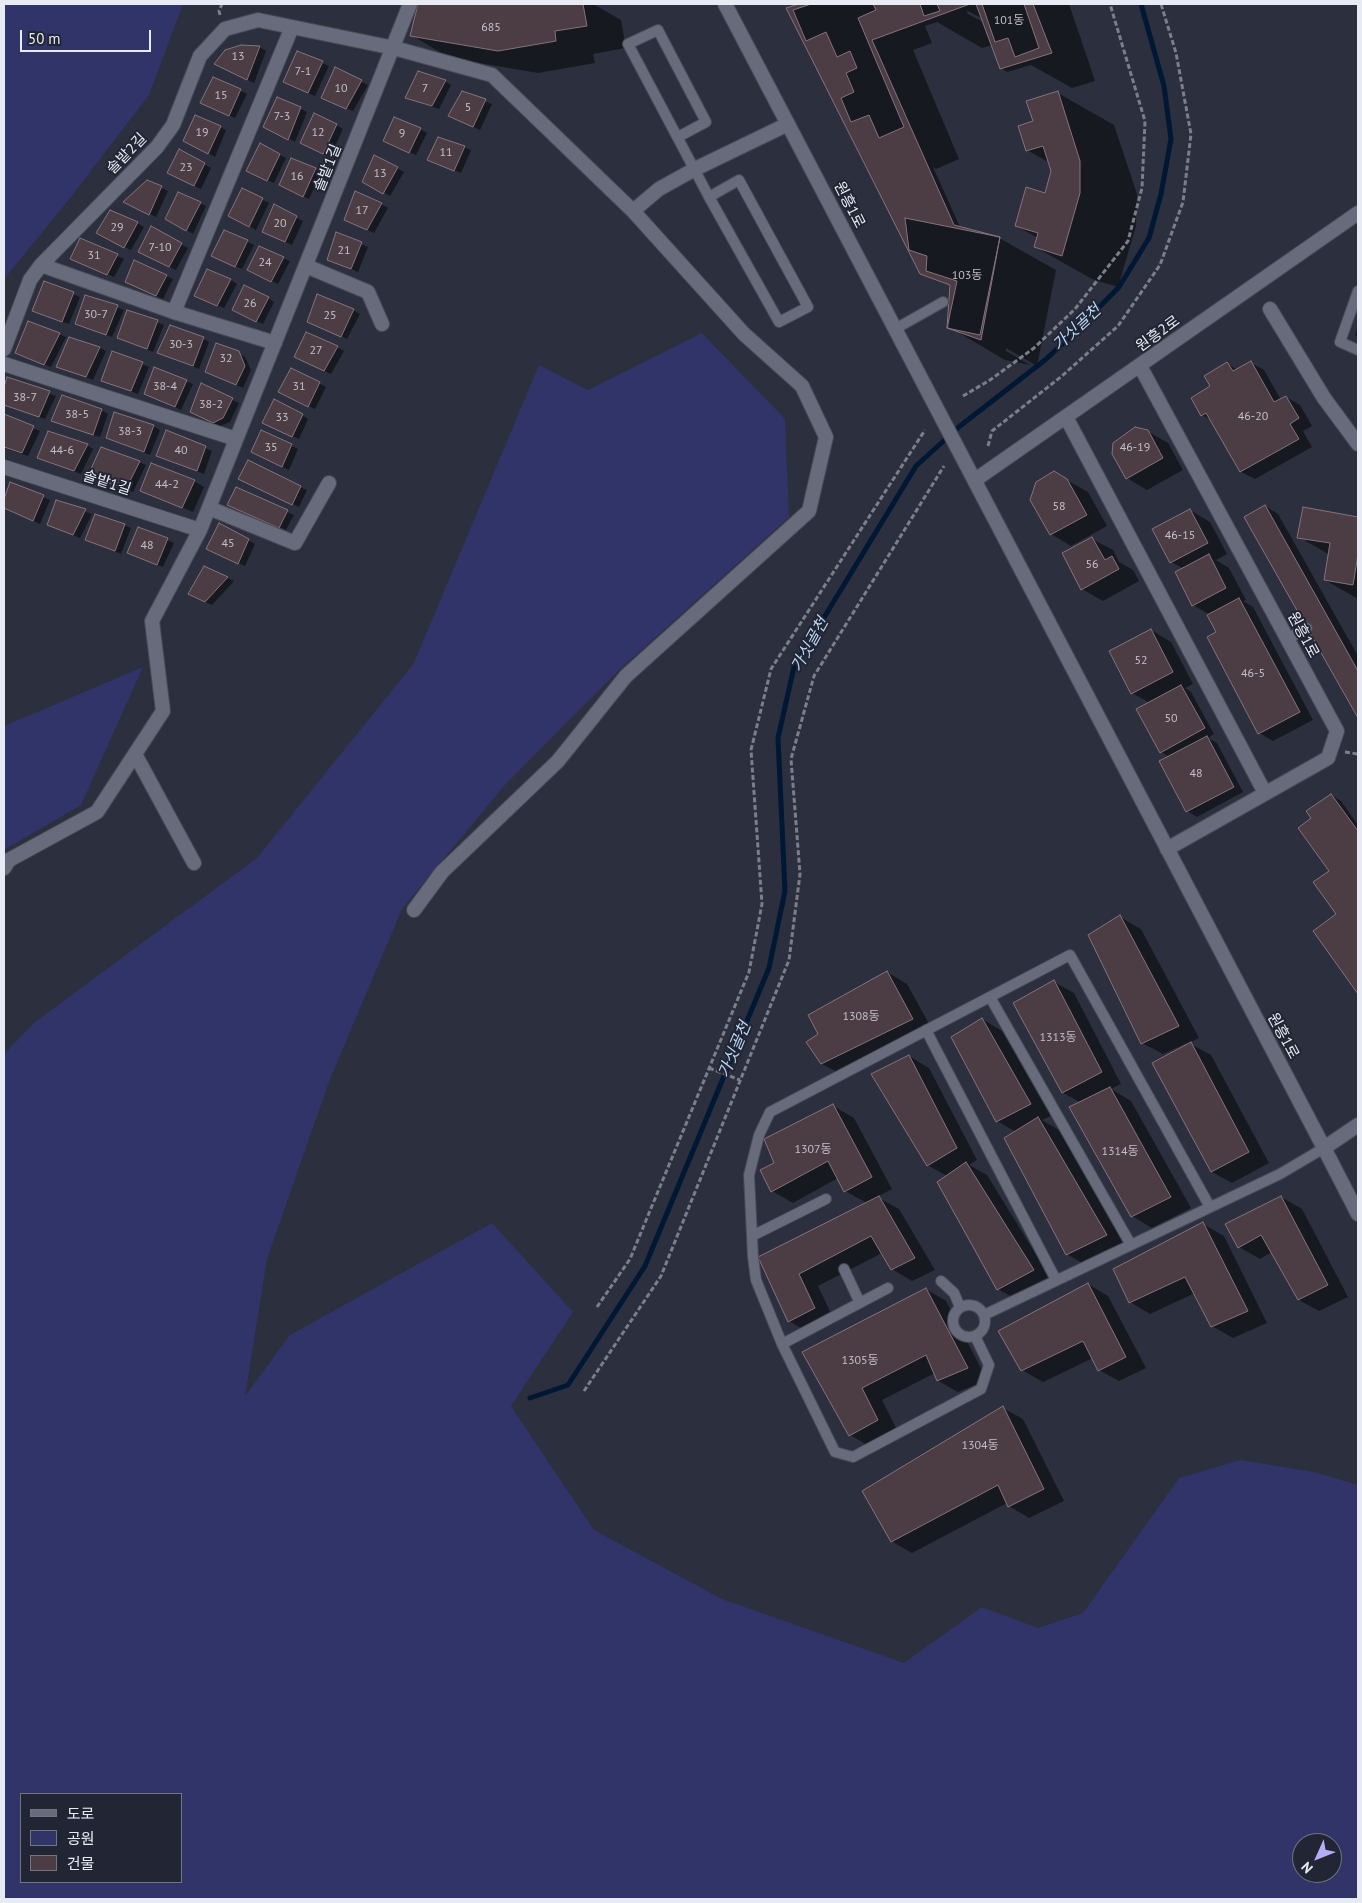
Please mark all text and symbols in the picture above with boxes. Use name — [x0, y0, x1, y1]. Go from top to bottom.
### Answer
house number: 101동 — [994, 14, 1024, 28]
scale bar — [22, 20, 154, 52]
house number: 685 — [481, 21, 501, 35]
text: 50 m — [28, 29, 61, 48]
house number: 13 — [231, 50, 245, 64]
house number: 7-1 — [295, 65, 311, 79]
house number: 10 — [334, 82, 348, 96]
house number: 7 — [422, 82, 428, 96]
house number: 15 — [214, 89, 228, 103]
house number: 5 — [465, 101, 471, 115]
house number: 7-3 — [274, 110, 290, 124]
house number: 19 — [195, 126, 209, 140]
house number: 12 — [311, 126, 325, 140]
house number: 9 — [399, 127, 405, 141]
street label: 솔밭2길 — [103, 130, 151, 178]
street label: 솔밭1길 — [310, 142, 346, 194]
house number: 11 — [439, 146, 453, 160]
house number: 23 — [179, 161, 193, 175]
house number: 13 — [373, 167, 387, 181]
house number: 16 — [290, 170, 304, 184]
street label: 원흥1로 — [830, 179, 868, 231]
house number: 17 — [355, 204, 369, 218]
house number: 20 — [273, 217, 287, 231]
house number: 29 — [110, 221, 124, 235]
house number: 7-10 — [148, 241, 172, 255]
house number: 21 — [337, 244, 351, 258]
house number: 31 — [87, 249, 101, 263]
house number: 24 — [258, 256, 272, 270]
house number: 103동 — [952, 269, 982, 283]
house number: 26 — [243, 297, 257, 311]
water label: 가싯골천 — [1049, 301, 1105, 355]
house number: 30-7 — [84, 308, 108, 322]
house number: 25 — [323, 309, 337, 323]
street label: 원흥2로 — [1133, 312, 1183, 356]
house number: 30-3 — [169, 338, 193, 352]
house number: 27 — [309, 344, 323, 358]
house number: 32 — [219, 352, 233, 366]
house number: 38-4 — [153, 380, 177, 394]
house number: 31 — [292, 380, 306, 394]
house number: 38-7 — [13, 391, 37, 405]
house number: 38-2 — [199, 398, 223, 412]
house number: 38-5 — [65, 408, 89, 422]
house number: 46-20 — [1238, 410, 1268, 424]
house number: 33 — [275, 411, 289, 425]
house number: 38-3 — [118, 425, 142, 439]
house number: 35 — [264, 441, 278, 455]
house number: 46-19 — [1120, 441, 1150, 455]
house number: 44-6 — [50, 444, 74, 458]
house number: 40 — [174, 444, 188, 458]
street label: 솔밭1길 — [81, 467, 133, 499]
house number: 44-2 — [155, 478, 179, 492]
house number: 58 — [1052, 500, 1066, 514]
house number: 46-15 — [1165, 529, 1195, 543]
house number: 45 — [221, 537, 235, 551]
house number: 48 — [140, 539, 154, 553]
house number: 56 — [1085, 558, 1099, 572]
street label: 원흥1로 — [1283, 609, 1323, 661]
water label: 가싯골천 — [787, 615, 833, 675]
house number: 52 — [1134, 654, 1148, 668]
house number: 46-5 — [1241, 667, 1265, 681]
house number: 50 — [1164, 712, 1178, 726]
house number: 48 — [1189, 767, 1203, 781]
house number: 1308동 — [842, 1010, 880, 1024]
street label: 원흥1로 — [1263, 1010, 1303, 1062]
water label: 가싯골천 — [715, 1019, 755, 1081]
house number: 1313동 — [1039, 1031, 1077, 1045]
house number: 1307동 — [794, 1143, 832, 1157]
house number: 1314동 — [1101, 1145, 1139, 1159]
house number: 1305동 — [841, 1354, 879, 1368]
house number: 1304동 — [961, 1439, 999, 1453]
legend — [20, 1793, 182, 1883]
text: 도로 — [67, 1804, 95, 1823]
text: 공원 — [67, 1829, 95, 1848]
north arrow — [1292, 1833, 1342, 1883]
text: 건물 — [67, 1854, 95, 1873]
text: N — [1297, 1858, 1317, 1877]

